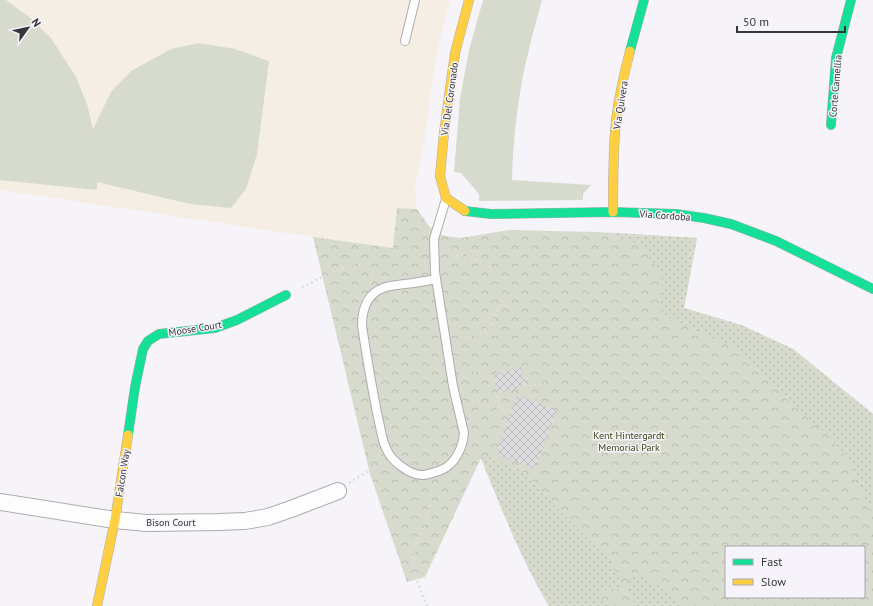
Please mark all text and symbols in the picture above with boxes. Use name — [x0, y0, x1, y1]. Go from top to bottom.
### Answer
north arrow — [8, 8, 48, 48]
scale bar — [737, 8, 845, 34]
text: 50 m — [743, 14, 769, 29]
text: N — [29, 16, 44, 29]
street label: Corte Camellia — [826, 54, 845, 118]
street label: Via Del Coronado — [438, 62, 461, 138]
street label: Via Quivera — [610, 80, 631, 131]
street label: Via Cordoba — [638, 207, 691, 224]
street label: Moose Court — [167, 318, 223, 339]
park label: Kent Hintergardt Memorial Park — [593, 429, 665, 454]
street label: Falcon Way — [112, 448, 133, 498]
street label: Bison Court — [146, 516, 196, 529]
legend — [725, 546, 865, 598]
text: Fast — [761, 554, 782, 569]
text: Slow — [761, 574, 786, 589]

